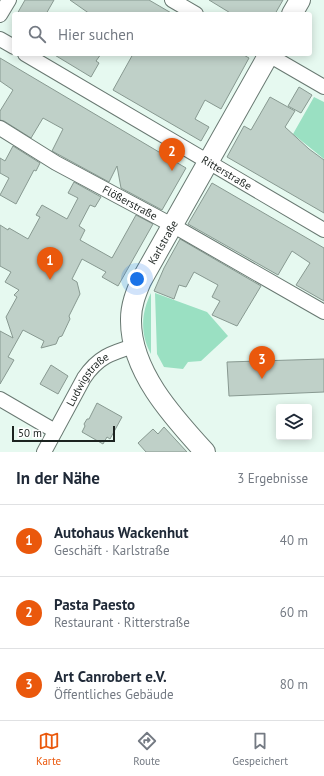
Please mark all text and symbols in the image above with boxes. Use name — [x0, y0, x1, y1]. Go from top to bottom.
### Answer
search box — [12, 12, 312, 56]
icon: search — [26, 23, 48, 45]
text: Hier suchen — [58, 25, 134, 44]
pin: 2 — [159, 138, 185, 171]
street label: Ritterstraße — [199, 152, 255, 193]
street label: Flößerstraße — [100, 182, 160, 223]
street label: Karlstraße — [145, 217, 181, 267]
pin: 1 — [37, 247, 63, 280]
your location — [127, 269, 147, 289]
pin: 3 — [249, 346, 275, 379]
street label: Ludwigstraße — [63, 349, 111, 409]
map controls — [276, 404, 312, 440]
button: layers — [276, 404, 312, 440]
scale bar — [12, 424, 115, 443]
text: 50 m — [18, 426, 42, 440]
text: In der Nähe — [16, 467, 100, 489]
text: 3 Ergebnisse — [237, 470, 308, 487]
text: Autohaus Wackenhut — [54, 523, 188, 542]
text: 1 — [25, 532, 33, 549]
text: 40 m — [280, 532, 308, 549]
text: Geschäft · Karlstraße — [54, 542, 170, 559]
text: Pasta Paesto — [54, 595, 135, 614]
text: 2 — [25, 604, 33, 621]
text: 60 m — [280, 604, 308, 621]
text: Restaurant · Ritterstraße — [54, 614, 190, 631]
text: Art Canrobert e.V. — [54, 667, 167, 686]
text: 3 — [25, 676, 33, 693]
text: 80 m — [280, 676, 308, 693]
text: Öffentliches Gebäude — [54, 686, 174, 703]
tab: Karte — [36, 730, 61, 768]
tab: Route — [133, 730, 160, 768]
tab: Gespeichert — [232, 730, 288, 768]

